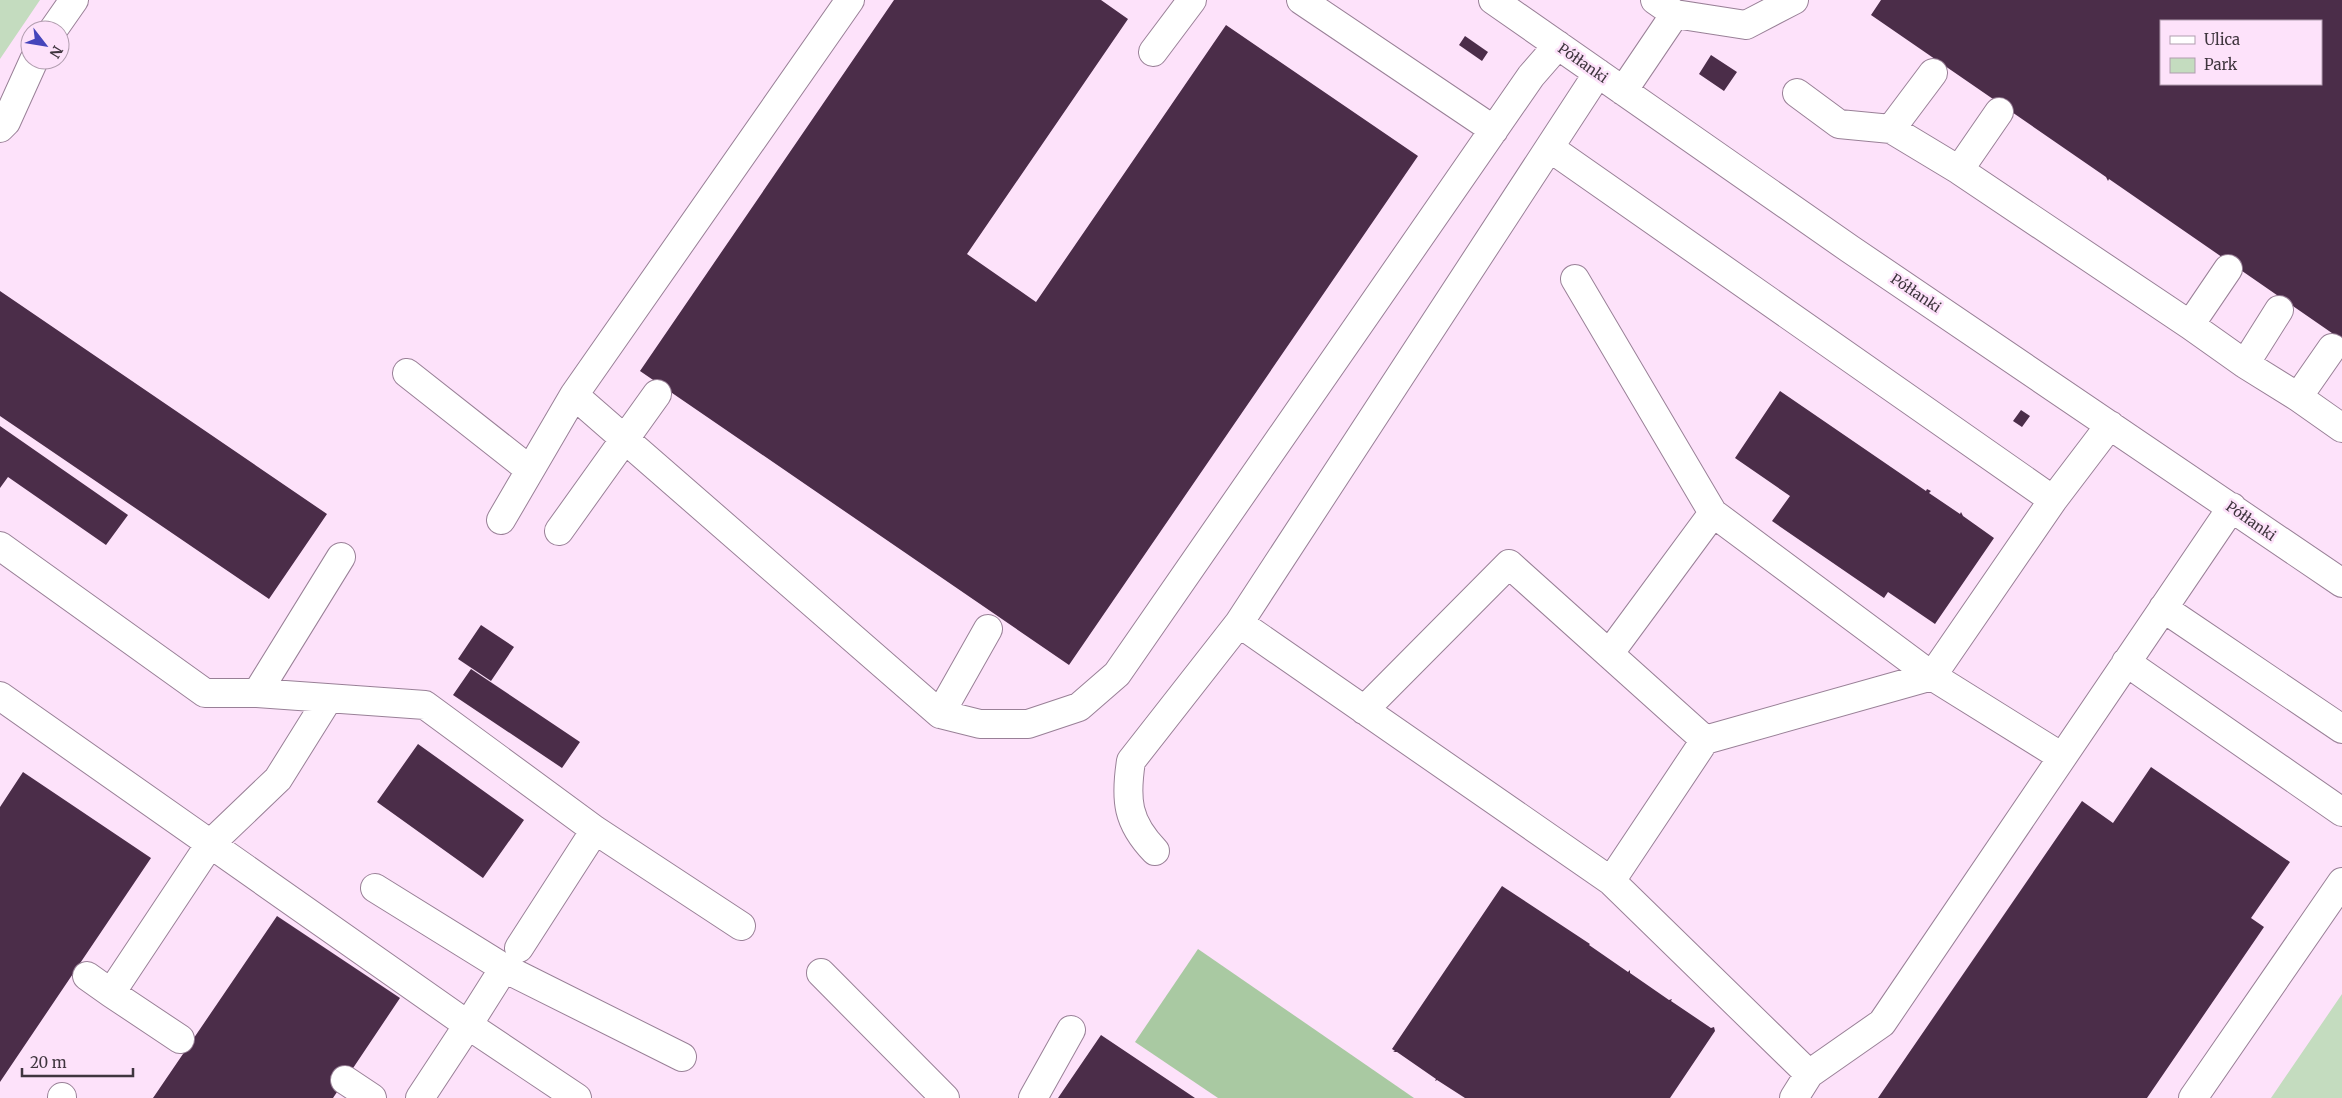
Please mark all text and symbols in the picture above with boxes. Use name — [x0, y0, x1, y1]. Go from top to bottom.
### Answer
north arrow — [20, 20, 70, 70]
legend — [2160, 20, 2322, 85]
text: Ulica — [2204, 30, 2240, 49]
street label: Półłanki — [1554, 39, 1612, 87]
text: N — [46, 42, 67, 61]
text: Park — [2204, 55, 2238, 74]
street label: Półłanki — [1887, 270, 1945, 317]
street label: Półłanki — [2222, 497, 2280, 545]
scale bar — [22, 1046, 134, 1078]
text: 20 m — [30, 1053, 67, 1072]

